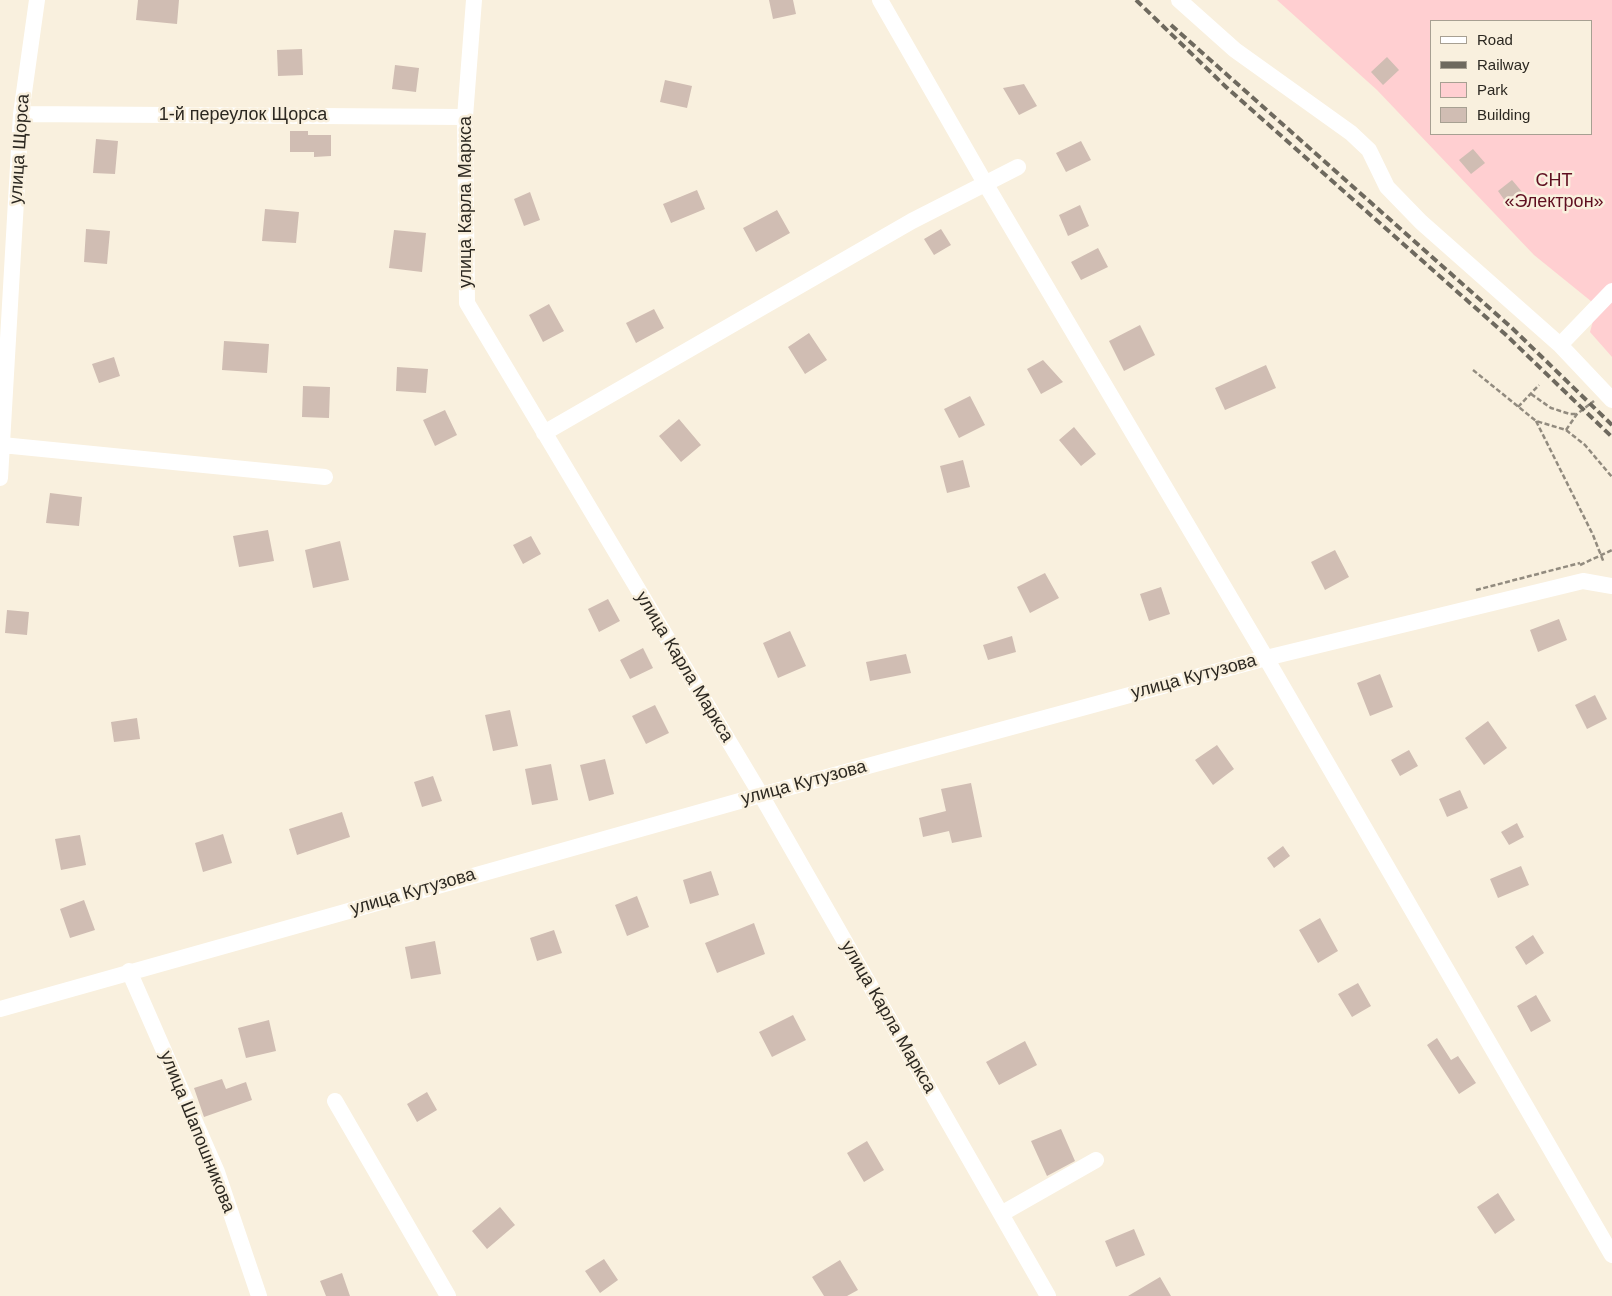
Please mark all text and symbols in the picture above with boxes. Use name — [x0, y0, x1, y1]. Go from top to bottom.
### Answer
legend — [1430, 20, 1592, 135]
text: Road — [1477, 31, 1513, 48]
text: Railway — [1477, 56, 1530, 73]
text: Park — [1477, 81, 1508, 98]
street label: улица Щорса — [5, 93, 35, 205]
street label: 1-й переулок Щорса — [159, 104, 327, 126]
text: Building — [1477, 106, 1530, 123]
street label: улица Карла Маркса — [455, 116, 477, 288]
park label: СНТ «Электрон» — [1504, 170, 1604, 212]
street label: улица Карла Маркса — [630, 588, 738, 746]
street label: улица Кутузова — [1129, 650, 1259, 704]
street label: улица Кутузова — [739, 756, 869, 810]
street label: улица Кутузова — [348, 864, 478, 920]
street label: улица Карла Маркса — [836, 937, 940, 1097]
street label: улица Шапошникова — [155, 1048, 239, 1216]

